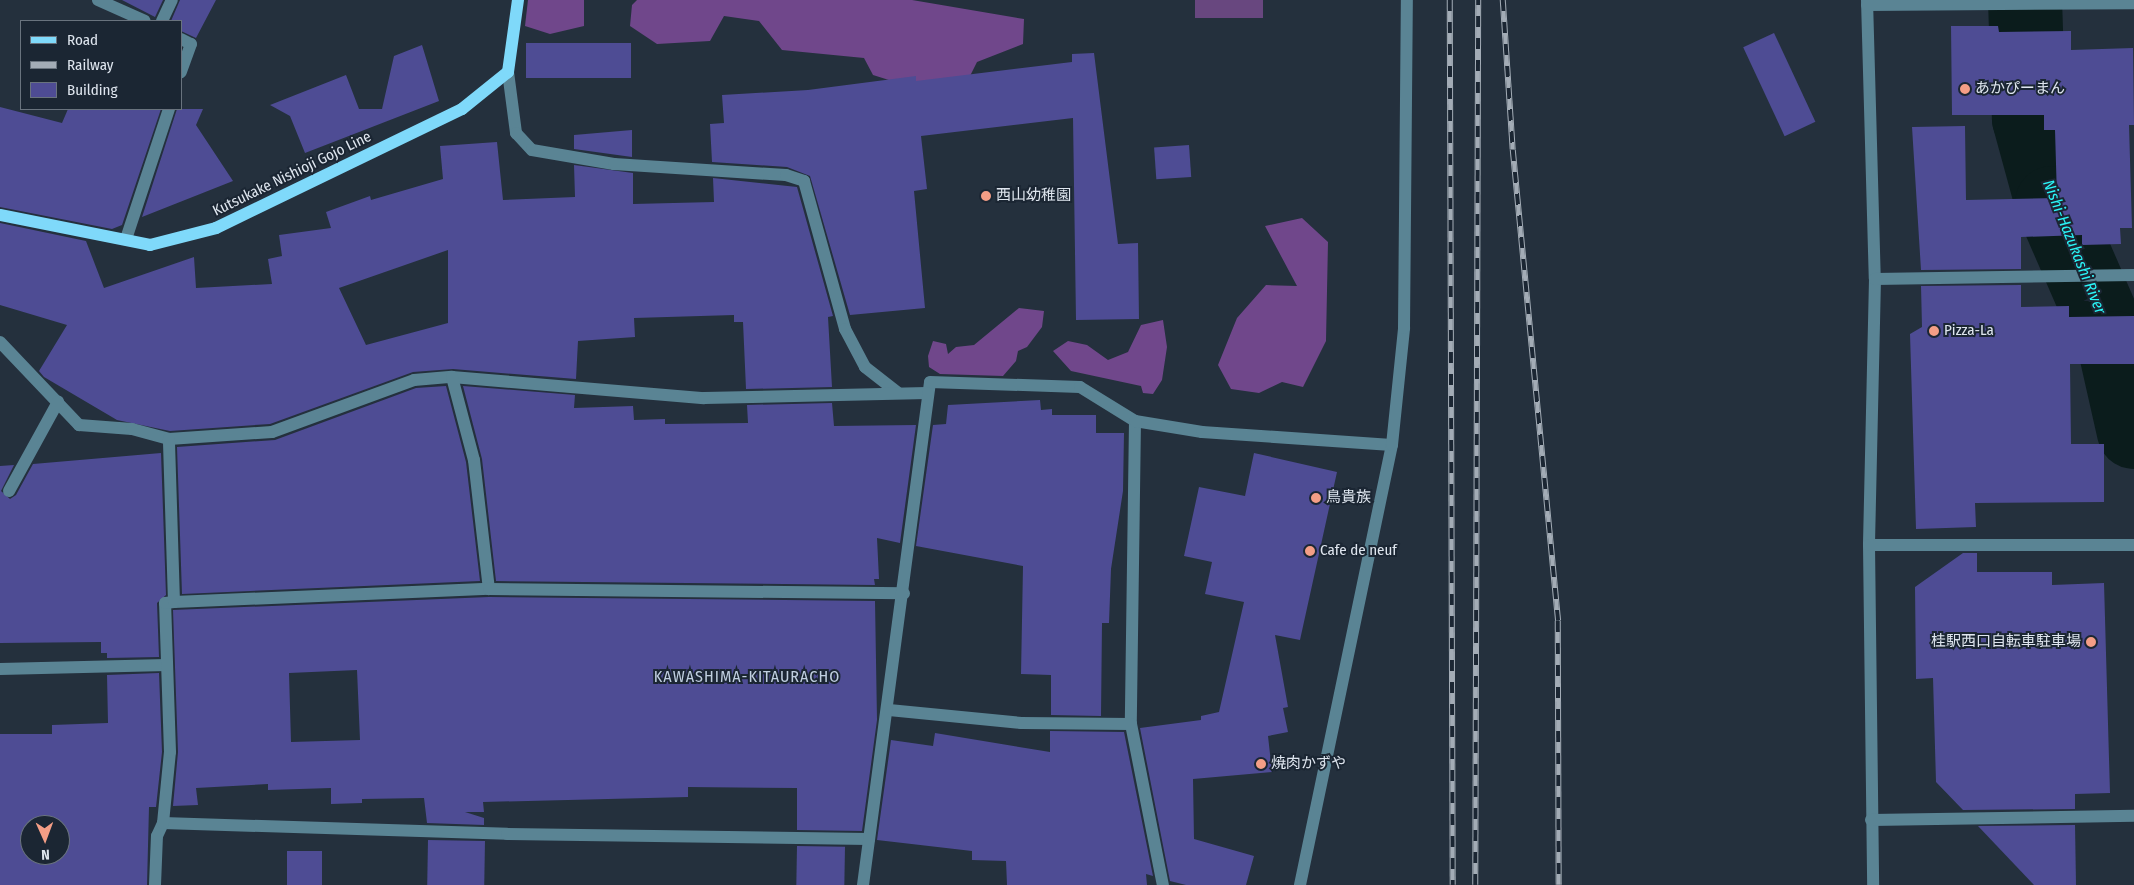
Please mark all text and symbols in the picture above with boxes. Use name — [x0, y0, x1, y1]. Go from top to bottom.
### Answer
legend — [20, 20, 182, 110]
text: Road — [67, 31, 98, 49]
text: Railway — [67, 56, 114, 74]
place label: あかぴーまん — [1975, 80, 2065, 98]
text: Building — [67, 81, 118, 99]
marker: あかぴーまん — [1959, 83, 1971, 95]
street label: Kutsukake Nishioji Gojo Line — [210, 128, 374, 220]
water label: Nishi-Hazukashi River — [2038, 177, 2110, 317]
place label: 西山幼稚園 — [996, 187, 1071, 205]
marker: 西山幼稚園 — [980, 190, 992, 202]
place label: Pizza-La — [1944, 322, 1994, 340]
marker: Pizza-La — [1928, 325, 1940, 337]
place label: 鳥貴族 — [1326, 489, 1371, 507]
marker: 鳥貴族 — [1310, 492, 1322, 504]
place label: Cafe de neuf — [1320, 542, 1397, 560]
marker: Cafe de neuf — [1304, 545, 1316, 557]
place label: 桂駅西口自転車駐車場 — [1931, 633, 2081, 651]
marker: 桂駅西口自転車駐車場 — [2085, 636, 2097, 648]
district label: KAWASHIMA-KITAURACHO — [651, 667, 843, 687]
place label: 焼肉かずや — [1271, 755, 1346, 773]
marker: 焼肉かずや — [1255, 758, 1267, 770]
north arrow — [20, 815, 70, 865]
text: N — [41, 846, 50, 863]

